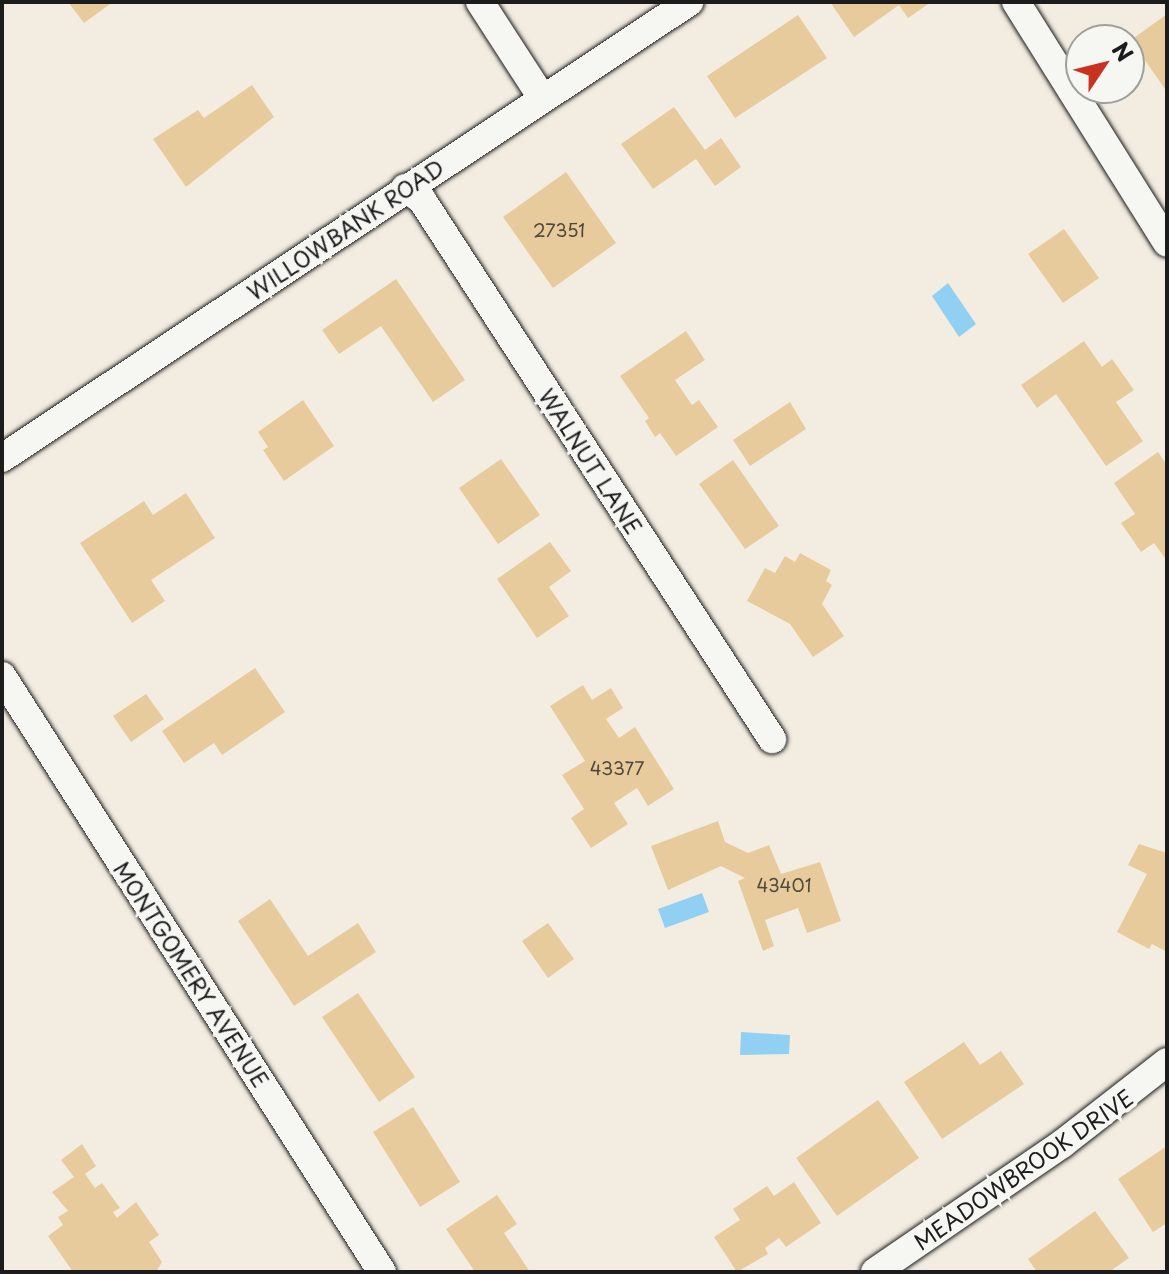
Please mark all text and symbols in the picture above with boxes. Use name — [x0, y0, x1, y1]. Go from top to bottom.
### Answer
north arrow — [1065, 24, 1145, 104]
text: N — [1105, 34, 1142, 68]
street label: WILLOWBANK ROAD — [241, 153, 449, 305]
house number: 27351 — [533, 219, 585, 241]
street label: WALNUT LANE — [535, 384, 647, 538]
house number: 43377 — [590, 757, 644, 779]
street label: MONTGOMERY AVENUE — [109, 856, 275, 1092]
house number: 43401 — [757, 874, 811, 896]
street label: MEADOWBROOK DRIVE — [907, 1082, 1139, 1256]

